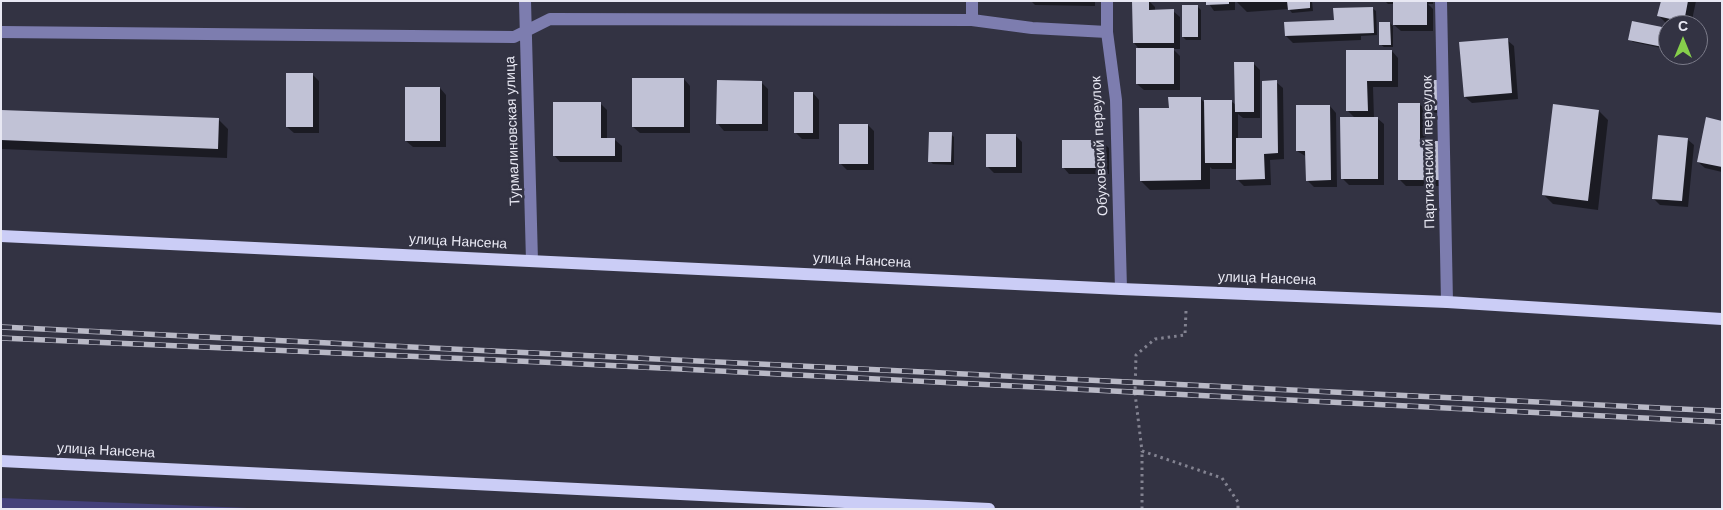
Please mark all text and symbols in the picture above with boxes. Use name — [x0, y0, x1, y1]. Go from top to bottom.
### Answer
north arrow — [1658, 15, 1708, 65]
text: С — [1678, 18, 1688, 34]
street label: Турмалиновская улица — [502, 56, 524, 206]
street label: Партизанский переулок — [1419, 75, 1439, 229]
street label: Обуховский переулок — [1088, 76, 1112, 216]
street label: улица Нансена — [408, 231, 508, 253]
street label: улица Нансена — [812, 250, 912, 272]
street label: улица Нансена — [1218, 269, 1316, 289]
street label: улица Нансена — [56, 440, 156, 462]

